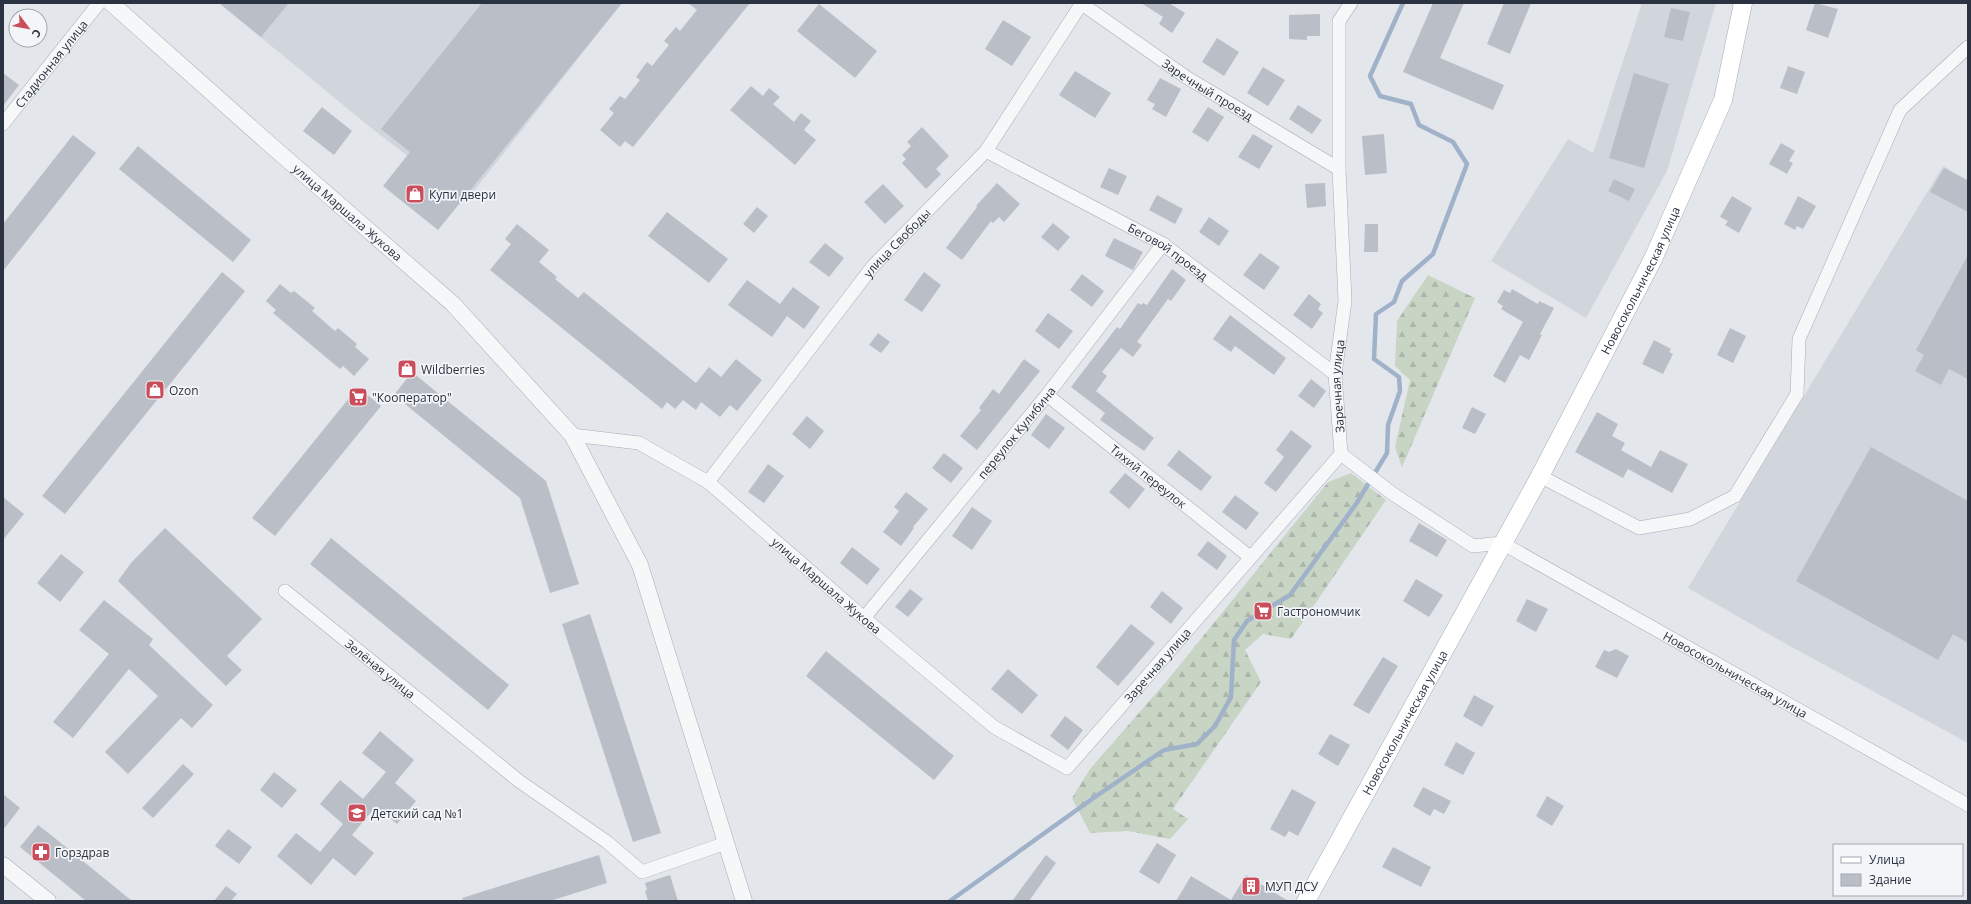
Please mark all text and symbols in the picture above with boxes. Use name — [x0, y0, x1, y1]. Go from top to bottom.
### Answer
north arrow — [8, 8, 48, 48]
street label: Стадионная улица — [12, 16, 90, 110]
street label: Заречный проезд — [1159, 54, 1256, 124]
street label: улица Маршала Жукова — [289, 160, 406, 265]
shop icon: Купи двери — [404, 183, 426, 205]
place label: Купи двери — [429, 186, 496, 203]
street label: улица Свободы — [859, 204, 934, 281]
street label: Новосокольническая улица — [1596, 204, 1684, 357]
street label: Беговой проезд — [1125, 219, 1212, 284]
street label: Заречная улица — [1327, 338, 1348, 433]
shop icon: Wildberries — [396, 358, 418, 380]
place label: Wildberries — [421, 361, 485, 378]
shop icon: Ozon — [144, 379, 166, 401]
place label: Ozon — [169, 382, 199, 399]
street label: переулок Кулибина — [973, 383, 1059, 482]
supermarket icon: "Кооператор" — [347, 386, 369, 408]
place label: "Кооператор" — [372, 389, 452, 406]
street label: Тихий переулок — [1107, 440, 1191, 512]
street label: улица Маршала Жукова — [768, 533, 885, 637]
supermarket icon: Гастрономчик — [1252, 600, 1274, 622]
place label: Гастрономчик — [1277, 603, 1361, 620]
street label: Заречная улица — [1120, 624, 1194, 706]
street label: Новосокольническая улица — [1660, 627, 1811, 722]
street label: Зелёная улица — [342, 635, 419, 702]
street label: Новосокольническая улица — [1358, 647, 1451, 798]
school or university icon: Детский сад №1 — [346, 802, 368, 824]
place label: Детский сад №1 — [371, 805, 463, 822]
pharmacy icon: Горздрав — [30, 841, 52, 863]
place label: Горздрав — [55, 844, 110, 861]
legend — [1833, 844, 1963, 896]
text: Улица — [1869, 851, 1905, 868]
text: Здание — [1869, 871, 1912, 888]
building icon: МУП ДСУ — [1240, 875, 1262, 897]
place label: МУП ДСУ — [1265, 878, 1319, 895]

